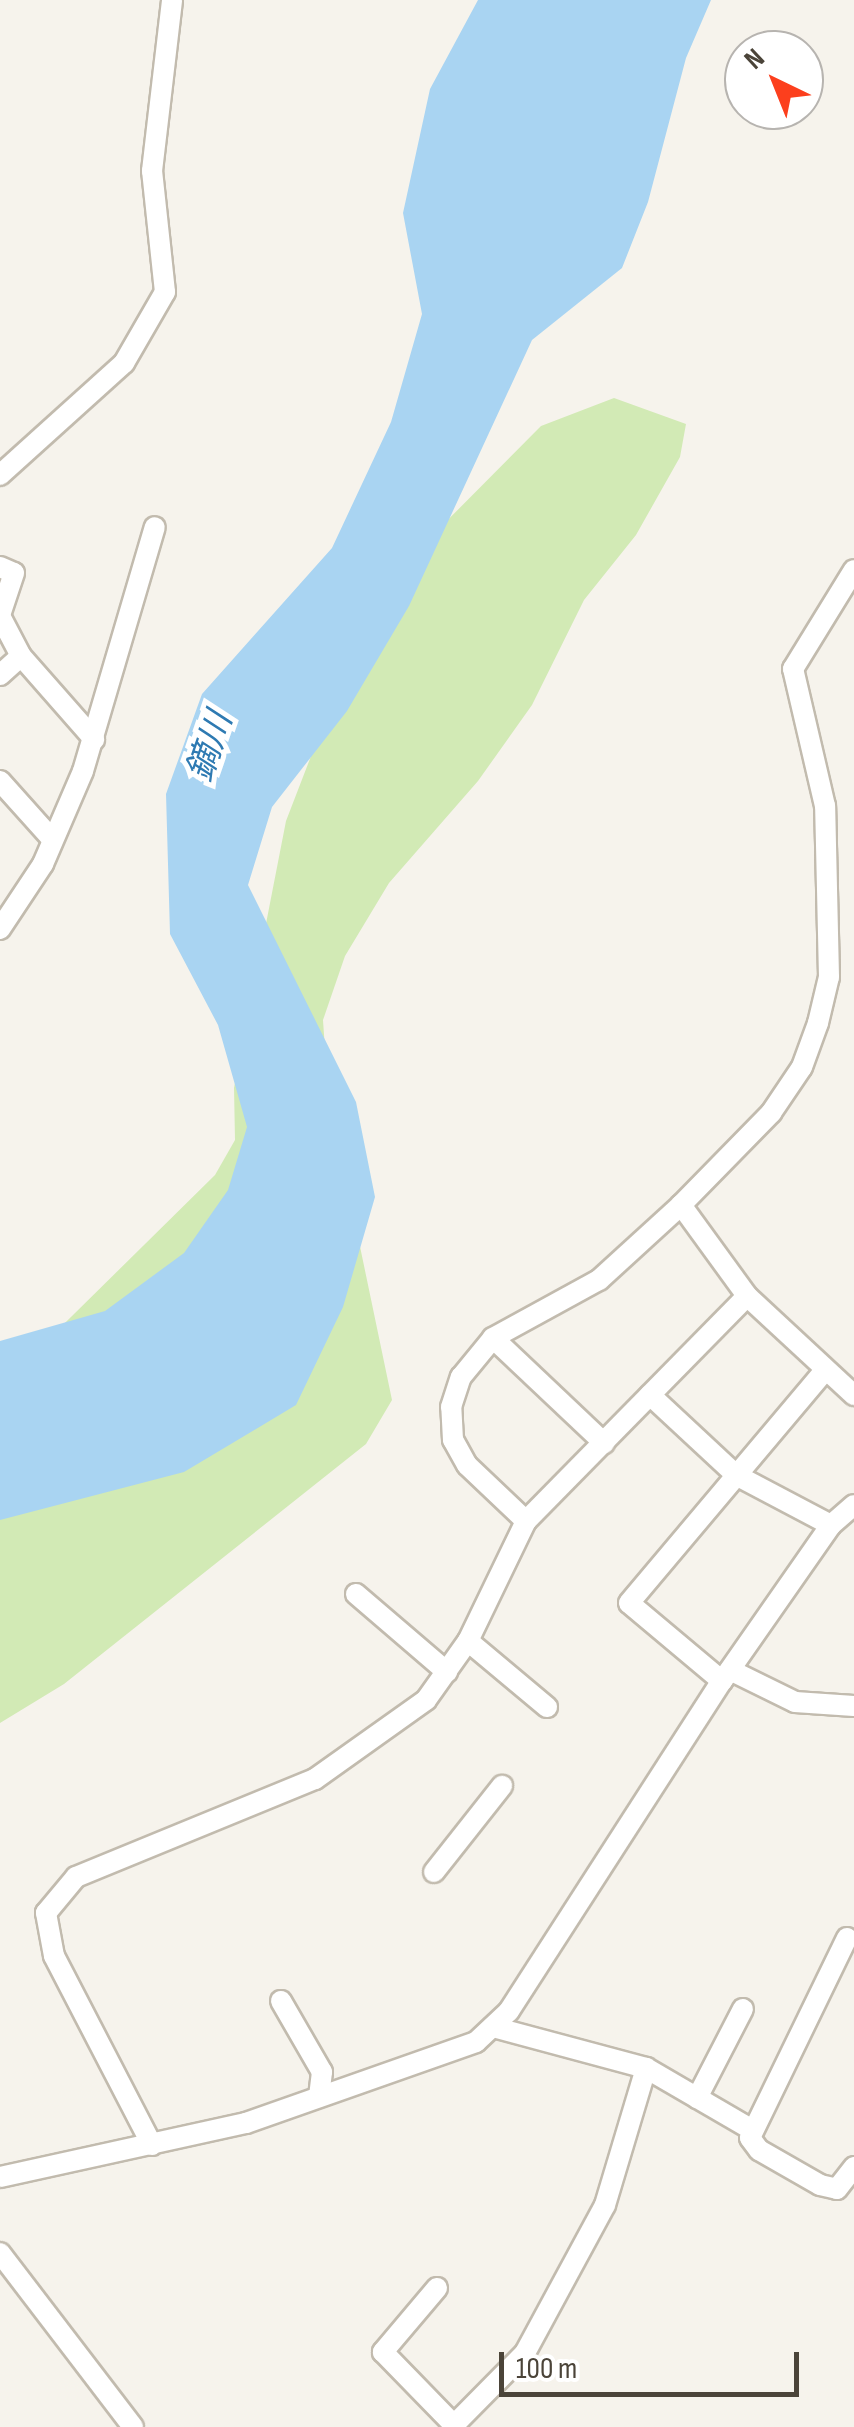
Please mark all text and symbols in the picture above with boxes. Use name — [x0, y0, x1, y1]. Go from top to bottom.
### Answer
north arrow — [724, 30, 824, 130]
text: N — [738, 42, 771, 76]
water label: 鏑川 — [180, 707, 242, 787]
scale bar — [504, 2332, 804, 2394]
text: 100 m — [516, 2351, 577, 2387]

